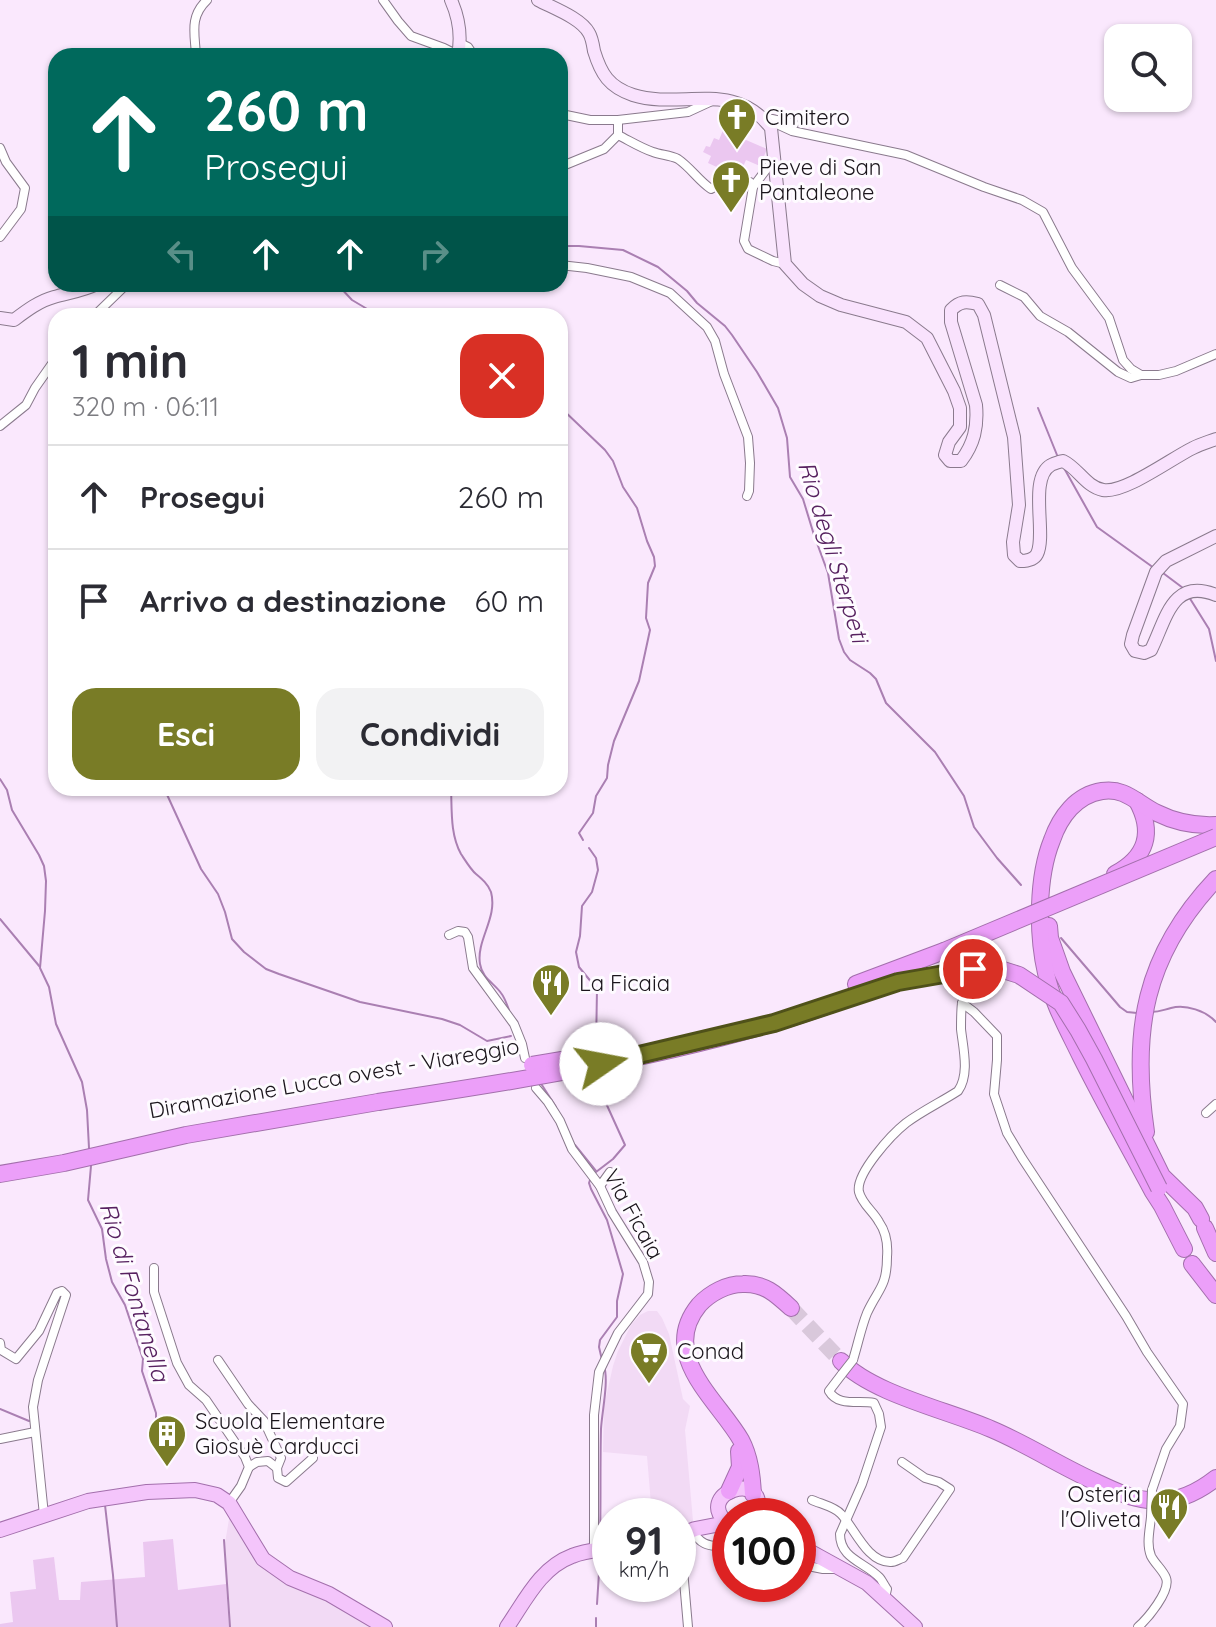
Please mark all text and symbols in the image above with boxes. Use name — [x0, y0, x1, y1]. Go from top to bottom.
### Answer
map controls — [1104, 24, 1192, 112]
button: search — [1104, 24, 1192, 112]
text: 260 m — [204, 75, 369, 145]
icon: ahead — [72, 80, 176, 184]
church icon: Cimitero — [716, 96, 758, 151]
place label: Cimitero — [765, 103, 850, 131]
text: Prosegui — [204, 144, 348, 189]
place label: Pieve di San Pantaleone — [759, 153, 882, 206]
church icon: Pieve di San Pantaleone — [710, 159, 752, 214]
icon: left — [160, 232, 204, 276]
icon: ahead — [244, 232, 288, 276]
icon: ahead — [328, 232, 372, 276]
icon: right — [412, 232, 456, 276]
text: 1 min — [72, 330, 188, 390]
button: close — [460, 334, 544, 418]
text: 320 m · 06:11 — [72, 390, 219, 423]
water label: Rio degli Sterpeti — [792, 457, 877, 649]
icon: ahead — [72, 475, 116, 519]
text: Prosegui — [140, 478, 265, 516]
text: 260 m — [458, 478, 544, 516]
icon: arrive — [72, 579, 116, 623]
text: Arrivo a destinazione — [140, 582, 446, 620]
text: 60 m — [474, 582, 544, 620]
button: Esci — [72, 688, 300, 780]
button: Condividi — [316, 688, 544, 780]
pin — [939, 935, 1007, 1003]
icon: arrive — [951, 947, 995, 991]
restaurant icon: La Ficaia — [530, 962, 572, 1017]
place label: La Ficaia — [579, 969, 670, 997]
position arrow — [559, 1022, 643, 1106]
street label: Diramazione Lucca ovest - Viareggio — [147, 1032, 521, 1124]
street label: Via Ficaia — [598, 1164, 670, 1264]
water label: Rio di Fontanella — [93, 1198, 177, 1386]
supermarket icon: Conad — [628, 1330, 670, 1385]
place label: Conad — [677, 1337, 744, 1365]
place label: Scuola Elementare Giosuè Carducci — [195, 1407, 385, 1460]
building icon: Scuola Elementare Giosuè Carducci — [146, 1413, 188, 1468]
place label: Osteria l'Oliveta — [1060, 1480, 1141, 1533]
restaurant icon: Osteria l'Oliveta — [1148, 1486, 1190, 1541]
speed limit sign: 100 — [712, 1498, 816, 1602]
text: 91 — [625, 1515, 663, 1565]
text: km/h — [619, 1557, 669, 1582]

